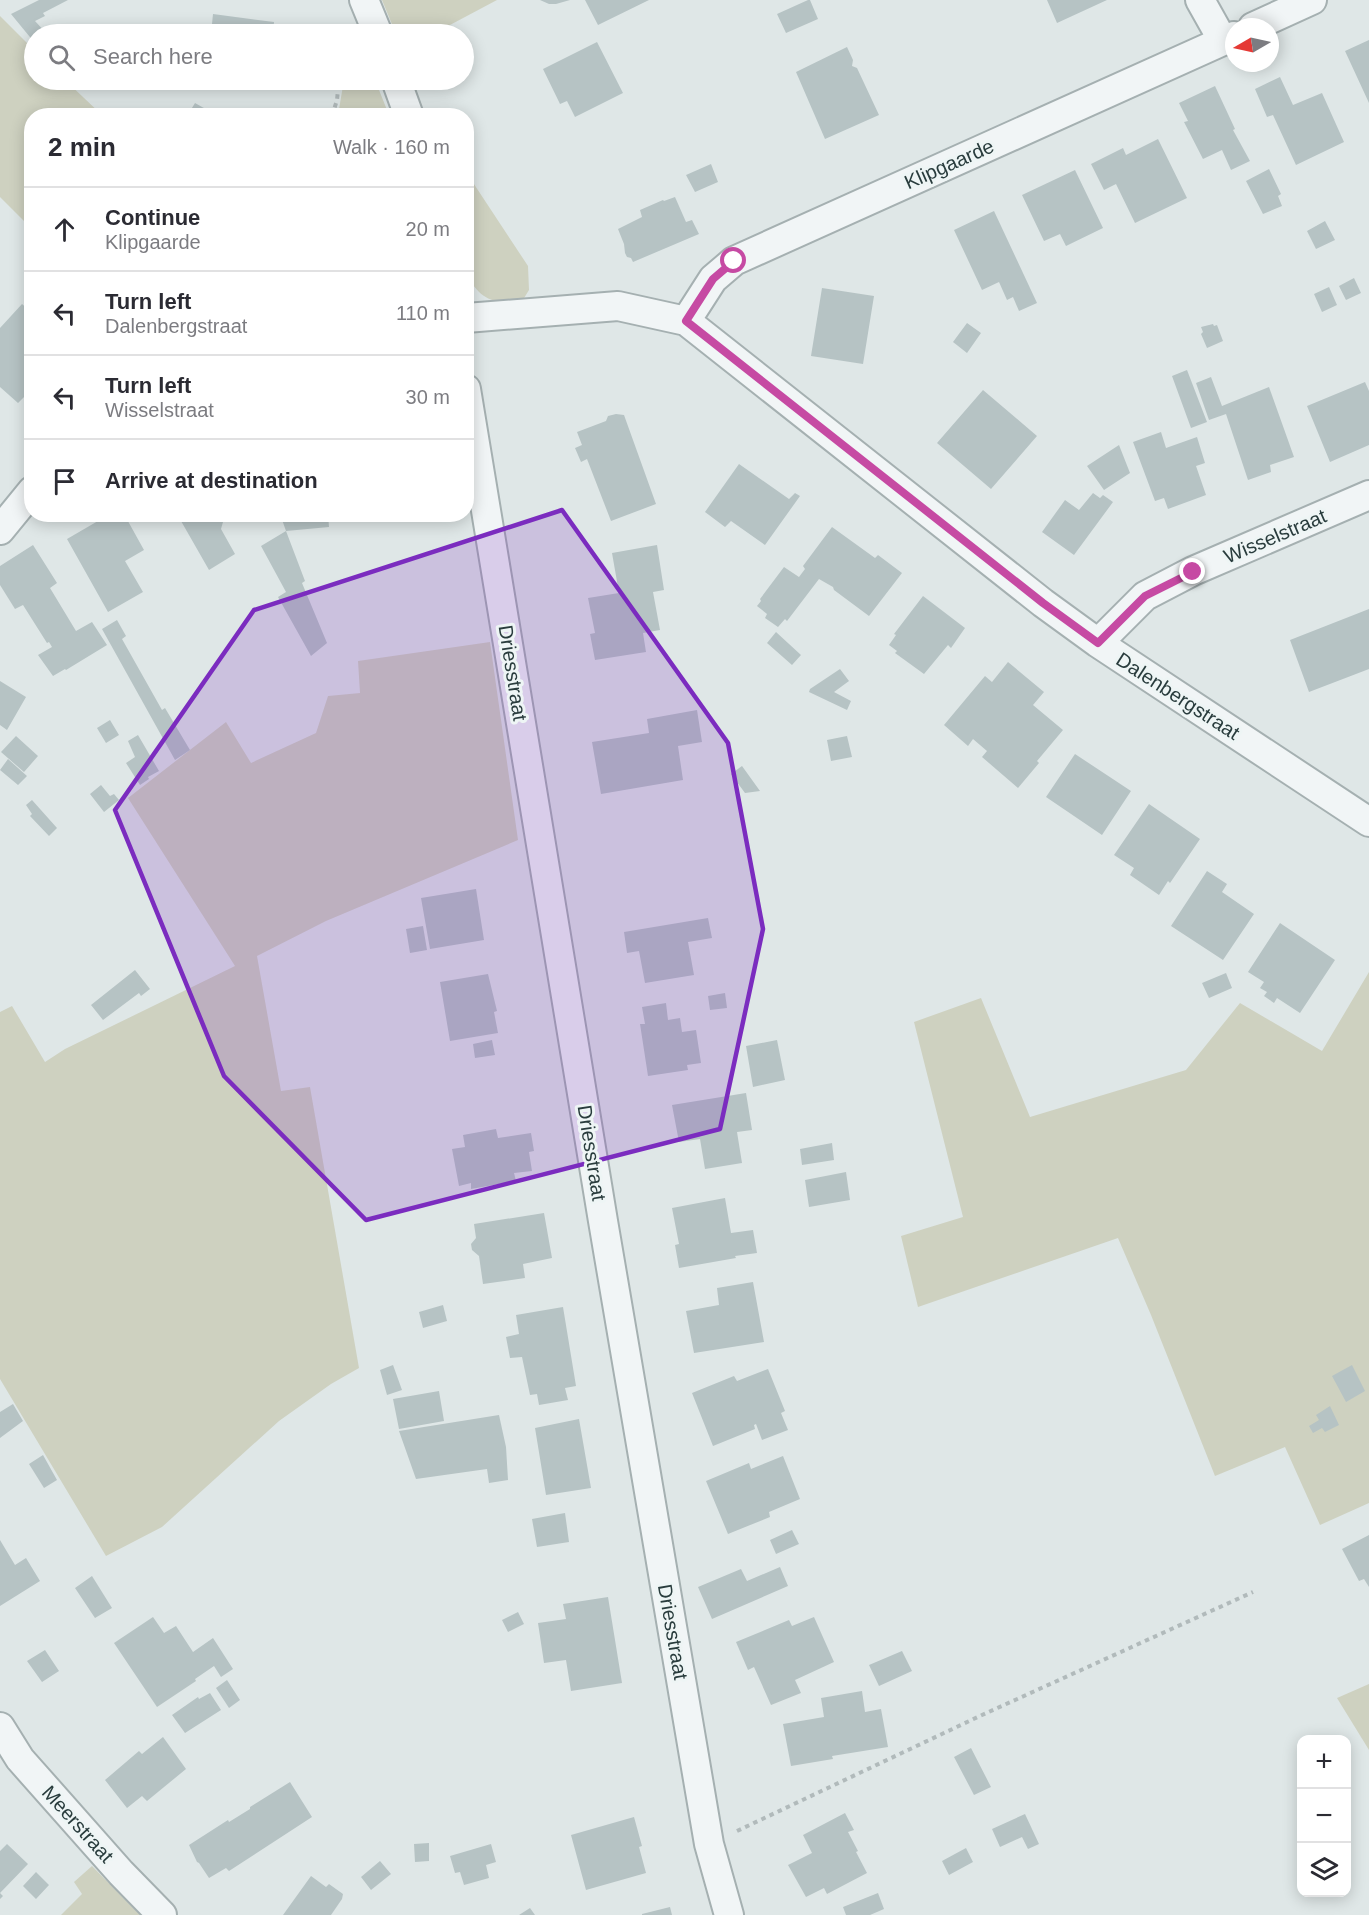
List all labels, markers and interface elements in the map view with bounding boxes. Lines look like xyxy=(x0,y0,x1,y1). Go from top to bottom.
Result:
north arrow xyxy=(1225,18,1279,72)
search box xyxy=(24,24,474,90)
icon: search xyxy=(45,41,78,74)
text: Search here xyxy=(93,44,213,69)
text: 2 min xyxy=(48,132,116,162)
street label: Klipgaarde xyxy=(901,135,997,193)
text: Walk · 160 m xyxy=(333,136,450,158)
text: Continue xyxy=(105,205,200,230)
icon: ahead xyxy=(48,213,81,246)
text: 20 m xyxy=(406,218,450,240)
text: Klipgaarde xyxy=(105,231,201,253)
route start xyxy=(720,247,746,273)
text: Turn left xyxy=(105,289,191,314)
icon: left xyxy=(48,297,81,330)
text: 110 m xyxy=(396,302,450,324)
text: Dalenbergstraat xyxy=(105,315,247,337)
text: Turn left xyxy=(105,373,191,398)
icon: left xyxy=(48,381,81,414)
text: 30 m xyxy=(406,386,450,408)
text: Wisselstraat xyxy=(105,399,214,421)
icon: arrive xyxy=(48,465,81,498)
text: Arrive at destination xyxy=(105,468,318,493)
street label: Wisselstraat xyxy=(1221,504,1330,567)
route end xyxy=(1179,558,1205,584)
street label: Driesstraat xyxy=(495,624,531,723)
street label: Dalenbergstraat xyxy=(1112,648,1244,744)
street label: Driesstraat xyxy=(574,1104,610,1203)
street label: Driesstraat xyxy=(654,1582,692,1682)
map controls xyxy=(1297,1735,1351,1897)
button: + xyxy=(1297,1735,1351,1789)
street label: Meerstraat xyxy=(38,1781,118,1867)
button: − xyxy=(1297,1789,1351,1843)
button: layers xyxy=(1297,1843,1351,1897)

